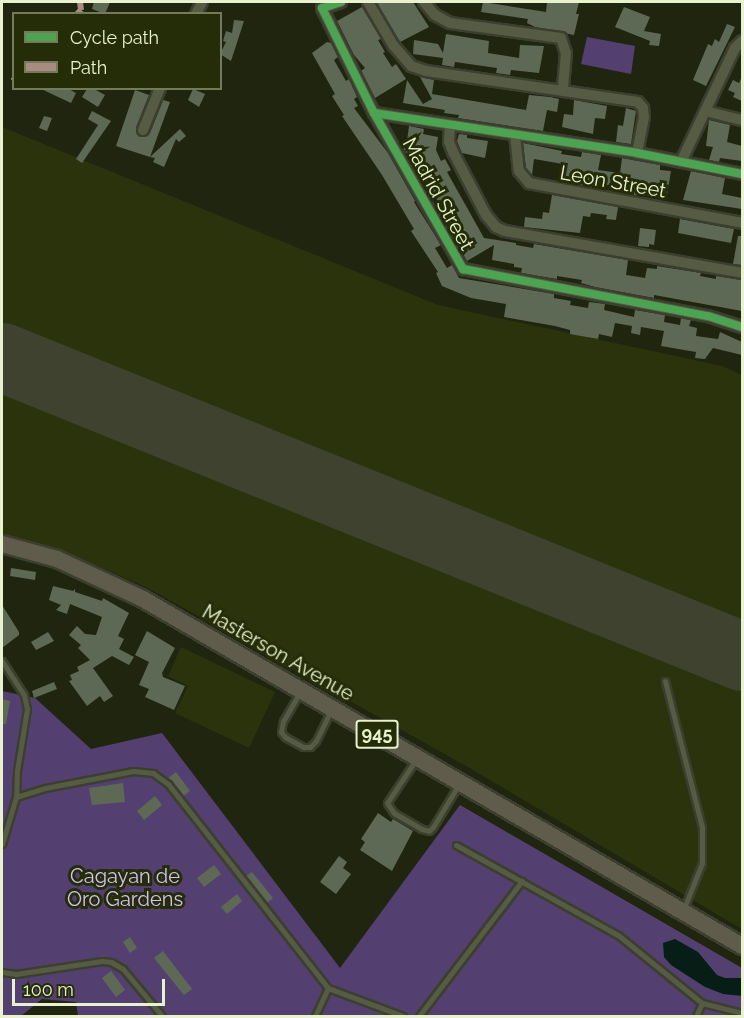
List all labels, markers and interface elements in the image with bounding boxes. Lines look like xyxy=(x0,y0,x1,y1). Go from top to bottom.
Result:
legend xyxy=(12,12,222,90)
text: Cycle path xyxy=(70,27,159,48)
text: Path xyxy=(70,57,107,78)
street label: Madrid Street xyxy=(397,133,479,255)
street label: Leon Street xyxy=(558,161,668,203)
street label: Masterson Avenue xyxy=(198,600,358,706)
road number: 945 xyxy=(354,719,400,749)
park label: Cagayan de Oro Gardens xyxy=(67,864,183,911)
scale bar xyxy=(15,967,168,1005)
text: 100 m xyxy=(23,979,74,1000)

